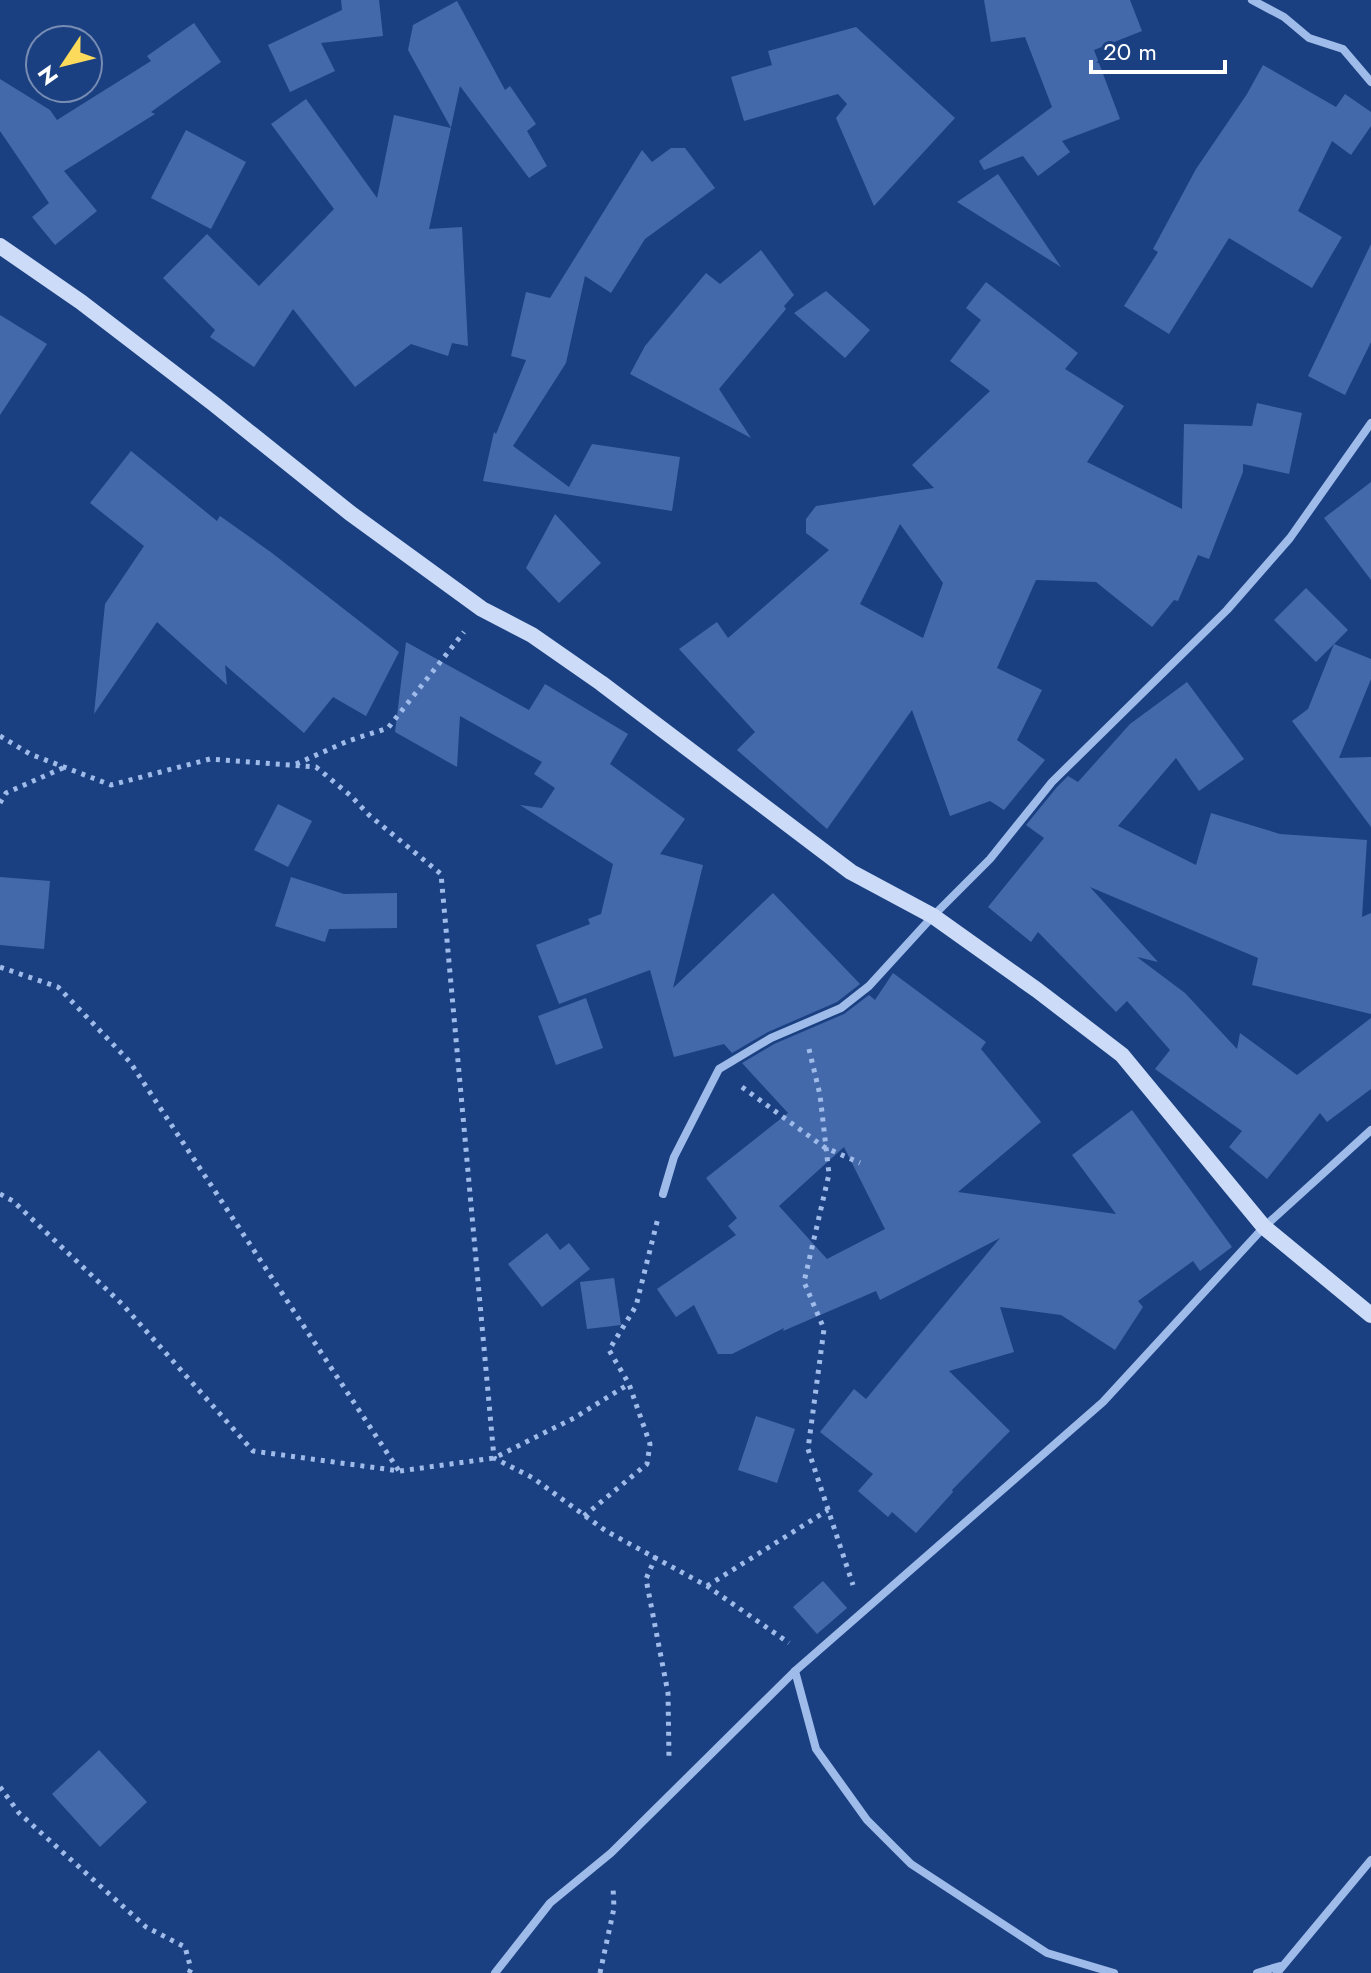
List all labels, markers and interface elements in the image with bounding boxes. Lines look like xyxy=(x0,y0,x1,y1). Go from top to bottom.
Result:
north arrow xyxy=(24,24,104,104)
scale bar xyxy=(1091,24,1225,74)
text: 20 m xyxy=(1103,34,1157,69)
text: N xyxy=(30,59,66,92)

